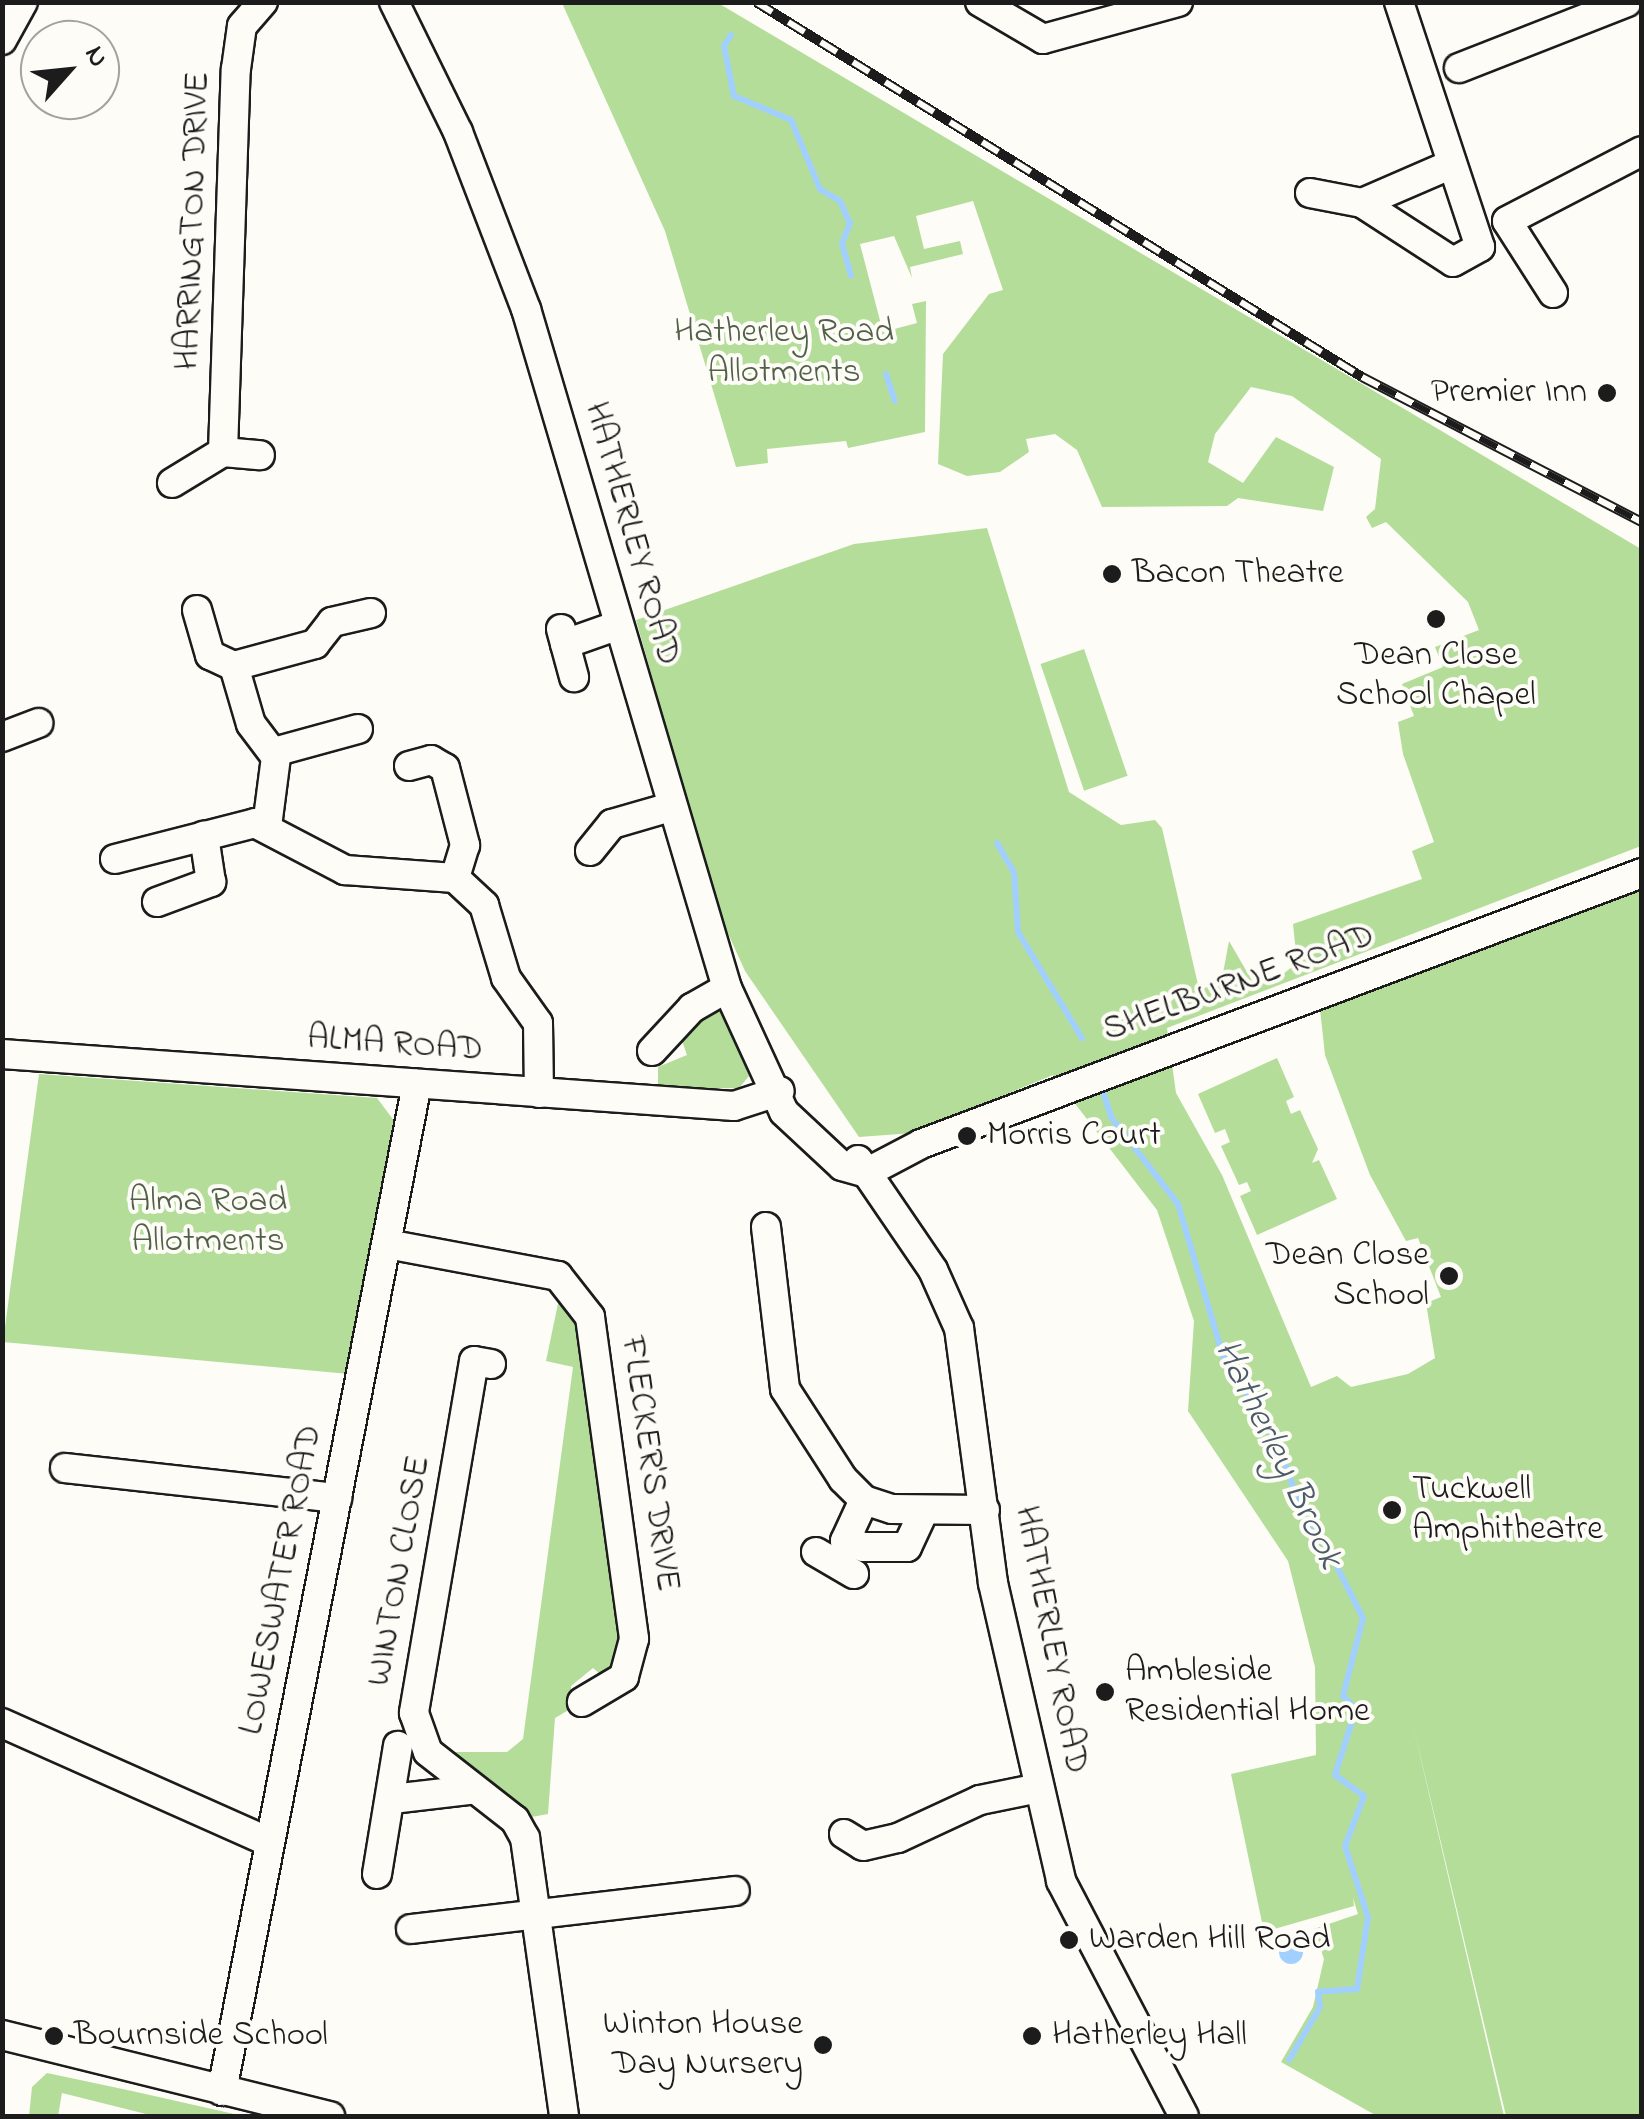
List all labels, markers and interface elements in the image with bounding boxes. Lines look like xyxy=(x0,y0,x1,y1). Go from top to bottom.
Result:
north arrow xyxy=(20,20,120,120)
text: N xyxy=(73,39,118,75)
street label: HARRINGTON DRIVE xyxy=(168,71,220,371)
park label: Hatherley Road Allotments xyxy=(674,312,894,394)
place label: Premier Inn xyxy=(1431,372,1587,414)
marker: Premier Inn xyxy=(1596,382,1618,404)
street label: HATHERLEY ROAD xyxy=(573,398,689,670)
place label: Bacon Theatre xyxy=(1132,553,1344,595)
marker: Bacon Theatre xyxy=(1101,563,1123,585)
marker: Dean Close School Chapel xyxy=(1425,608,1447,630)
place label: Dean Close School Chapel xyxy=(1336,635,1536,717)
street label: SHELBURNE ROAD xyxy=(1098,915,1380,1053)
street label: ALMA ROAD xyxy=(306,1018,484,1072)
place label: Morris Court xyxy=(987,1115,1161,1157)
marker: Morris Court xyxy=(956,1125,978,1147)
park label: Alma Road Allotments xyxy=(129,1181,287,1263)
place label: Dean Close School xyxy=(1266,1235,1429,1317)
marker: Dean Close School xyxy=(1438,1265,1460,1287)
water label: Hatherley Brook xyxy=(1202,1333,1352,1577)
street label: FLECKER'S DRIVE xyxy=(610,1334,688,1594)
street label: LOWESWATER ROAD xyxy=(231,1422,333,1738)
street label: WINTON CLOSE xyxy=(359,1453,441,1689)
place label: Tuckwell Amphitheatre xyxy=(1412,1469,1603,1551)
marker: Tuckwell Amphitheatre xyxy=(1381,1499,1403,1521)
street label: HATHERLEY ROAD xyxy=(1003,1503,1097,1777)
place label: Ambleside Residential Home xyxy=(1125,1651,1370,1733)
marker: Ambleside Residential Home xyxy=(1094,1681,1116,1703)
place label: Warden Hill Road xyxy=(1089,1919,1330,1961)
marker: Warden Hill Road xyxy=(1058,1929,1080,1951)
place label: Winton House Day Nursery xyxy=(603,2004,803,2086)
place label: Bournside School xyxy=(74,2015,328,2057)
place label: Hatherley Hall xyxy=(1052,2015,1247,2057)
marker: Bournside School xyxy=(43,2025,65,2047)
marker: Hatherley Hall xyxy=(1021,2025,1043,2047)
marker: Winton House Day Nursery xyxy=(812,2034,834,2056)

